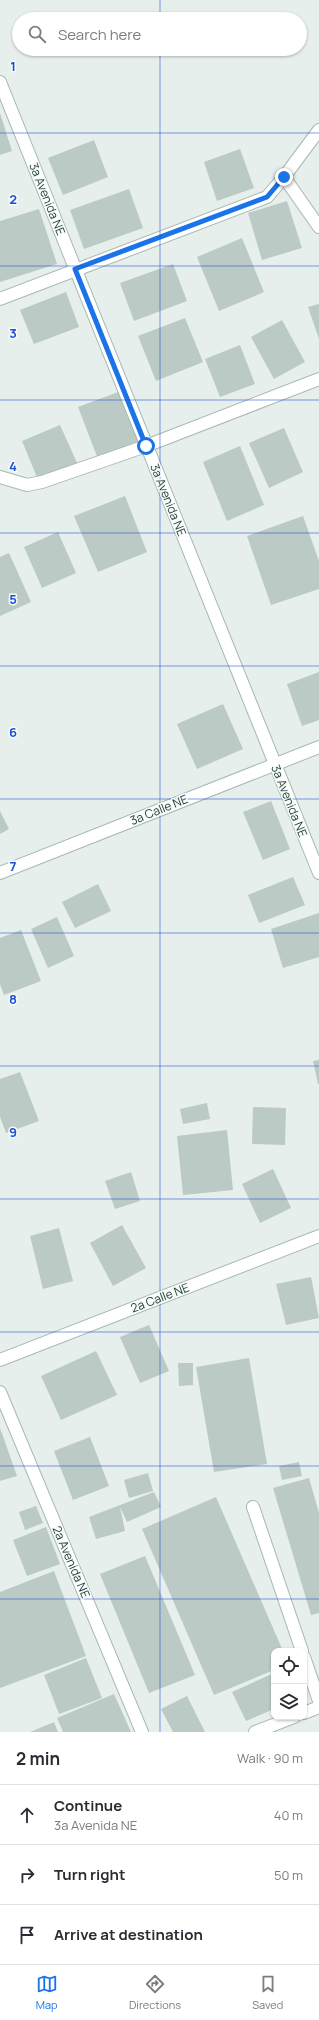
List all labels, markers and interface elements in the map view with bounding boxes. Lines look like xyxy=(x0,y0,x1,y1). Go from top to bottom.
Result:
search box xyxy=(12,12,307,56)
icon: search xyxy=(26,23,48,45)
text: Search here xyxy=(58,24,141,45)
text: 1 xyxy=(10,57,16,75)
street label: 3a Avenida NE xyxy=(25,160,70,238)
route end xyxy=(275,168,293,186)
text: 2 xyxy=(9,190,17,208)
text: 3 xyxy=(9,324,17,342)
route start xyxy=(137,437,155,455)
text: 4 xyxy=(9,457,17,475)
street label: 3a Avenida NE xyxy=(146,461,191,539)
text: 5 xyxy=(9,590,17,608)
text: 6 xyxy=(9,723,17,741)
street label: 3a Avenida NE xyxy=(267,762,312,840)
street label: 3a Calle NE xyxy=(127,790,190,829)
text: 7 xyxy=(10,857,17,875)
text: 8 xyxy=(9,990,17,1008)
text: 9 xyxy=(9,1123,17,1141)
street label: 2a Calle NE xyxy=(128,1279,192,1316)
street label: 2a Avenida NE xyxy=(49,1523,94,1601)
map controls xyxy=(271,1648,307,1720)
button: locate xyxy=(271,1648,307,1684)
button: layers xyxy=(271,1684,307,1720)
text: 2 min xyxy=(16,1747,60,1770)
text: Walk · 90 m xyxy=(237,1749,303,1767)
text: Continue xyxy=(54,1795,122,1816)
icon: ahead xyxy=(16,1804,38,1826)
text: 40 m xyxy=(274,1806,303,1824)
text: 3a Avenida NE xyxy=(54,1816,137,1834)
icon: right xyxy=(16,1864,38,1886)
text: Turn right xyxy=(54,1864,125,1885)
text: 50 m xyxy=(274,1866,303,1884)
icon: arrive xyxy=(16,1924,38,1946)
text: Arrive at destination xyxy=(54,1924,203,1945)
tab: Map xyxy=(36,1973,58,2012)
tab: Directions xyxy=(129,1973,181,2012)
tab: Saved xyxy=(252,1973,283,2012)

